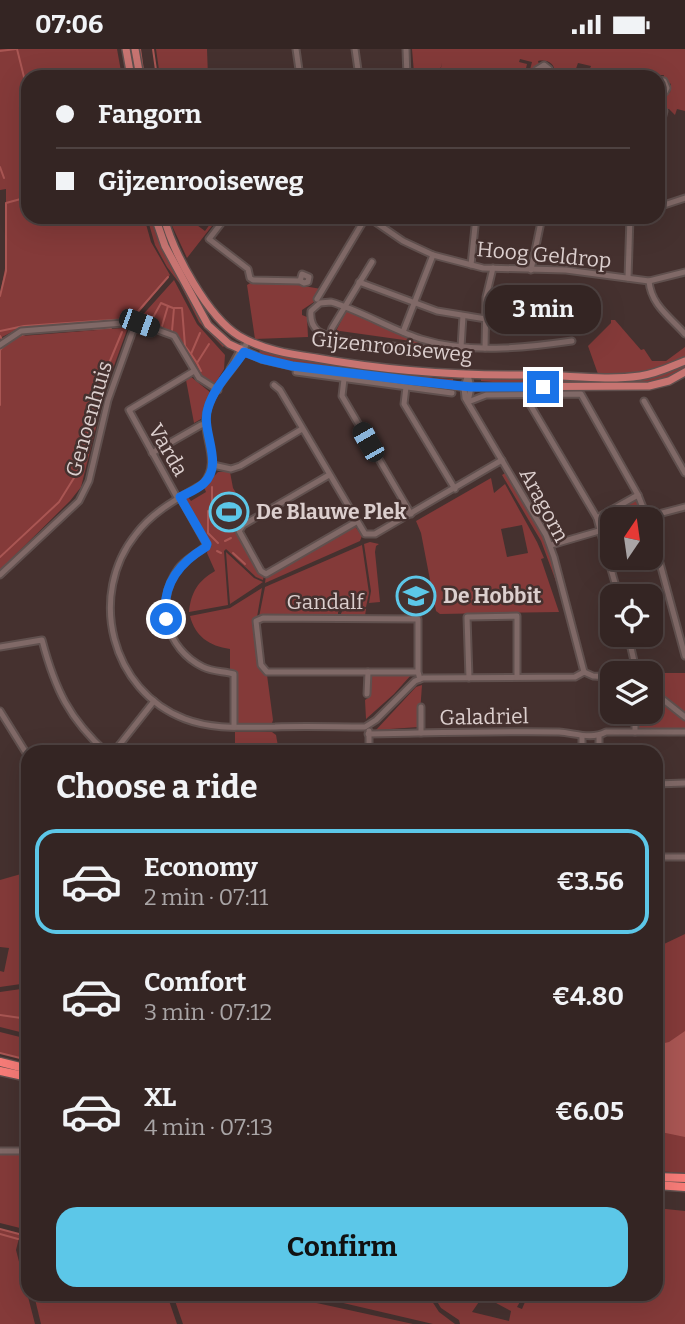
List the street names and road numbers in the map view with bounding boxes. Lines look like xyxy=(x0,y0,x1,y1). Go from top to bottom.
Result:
street label: Hoog Geldrop xyxy=(475,236,613,274)
street label: Gijzenrooiseweg xyxy=(310,326,474,368)
street label: Genoenhuis xyxy=(60,358,118,480)
street label: Varda xyxy=(143,419,194,481)
street label: Aragorn xyxy=(514,463,574,547)
street label: Gandalf xyxy=(286,589,365,615)
street label: Galadriel xyxy=(439,703,529,731)

